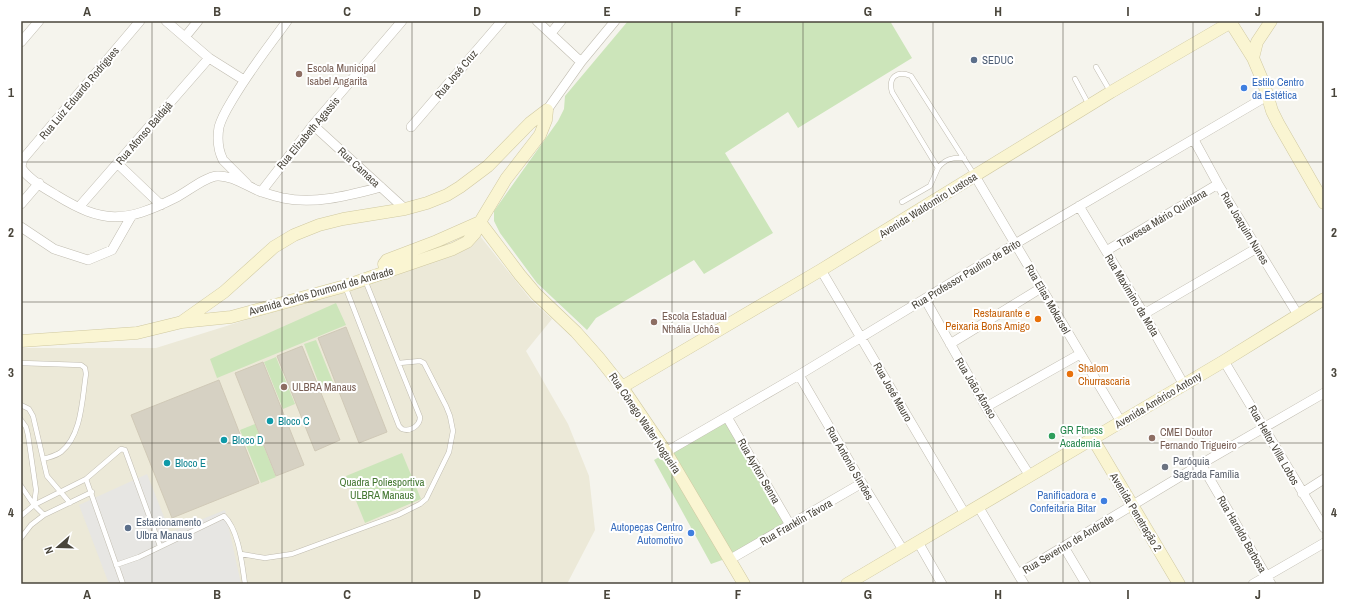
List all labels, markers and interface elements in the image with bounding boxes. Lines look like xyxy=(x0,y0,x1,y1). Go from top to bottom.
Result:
text: A xyxy=(83,3,91,20)
text: B xyxy=(213,3,221,20)
text: C xyxy=(343,3,351,20)
text: D xyxy=(473,3,481,20)
text: E xyxy=(603,3,611,20)
text: F xyxy=(735,3,742,20)
text: G xyxy=(864,3,872,20)
text: H xyxy=(994,3,1002,20)
text: I xyxy=(1127,3,1130,20)
text: J xyxy=(1255,3,1261,20)
street label: Rua Luiz Eduardo Rodrigues xyxy=(36,43,122,142)
street label: Rua José Cruz xyxy=(431,46,481,101)
place label: SEDUC xyxy=(982,53,1014,67)
marker: SEDUC xyxy=(969,55,979,65)
place label: Escola Municipal Isabel Angarita xyxy=(307,61,376,88)
marker: Escola Municipal Isabel Angarita xyxy=(294,69,304,79)
place label: Estilo Centro da Estética xyxy=(1252,75,1304,102)
marker: Estilo Centro da Estética xyxy=(1239,83,1249,93)
text: 1 xyxy=(8,84,14,101)
text: 1 xyxy=(1331,84,1337,101)
street label: Rua Elizabeth Agassis xyxy=(273,93,343,172)
street label: Rua Afonso Baldajá xyxy=(113,99,175,167)
street label: Rua Camaca xyxy=(335,144,383,190)
street label: Avenida Waldomiro Lustosa xyxy=(876,169,980,241)
street label: Travessa Mário Quintana xyxy=(1115,186,1209,250)
street label: Rua Joaquim Nunes xyxy=(1218,189,1272,267)
text: 2 xyxy=(8,224,14,241)
text: 2 xyxy=(1331,224,1337,241)
street label: Rua Professor Paulino de Brito xyxy=(909,236,1023,312)
street label: Rua Maximino da Mota xyxy=(1102,251,1162,339)
street label: Rua Elias Mokarsel xyxy=(1022,262,1074,336)
street label: Avenida Carlos Drumond de Andrade xyxy=(246,264,395,319)
place label: Restaurante e Peixaria Bons Amigo xyxy=(945,306,1030,333)
place label: Escola Estadual Nthália Uchôa xyxy=(662,309,727,336)
marker: Restaurante e Peixaria Bons Amigo xyxy=(1033,314,1043,324)
marker: Escola Estadual Nthália Uchôa xyxy=(649,317,659,327)
street label: Rua João Afonso xyxy=(952,355,1000,421)
street label: Rua José Mauro xyxy=(870,360,916,424)
place label: Shalom Churrascaria xyxy=(1078,361,1130,388)
text: 3 xyxy=(8,364,14,381)
text: 3 xyxy=(1331,364,1337,381)
street label: Avenida Américo Antony xyxy=(1111,368,1204,432)
marker: Shalom Churrascaria xyxy=(1065,369,1075,379)
street label: Rua Cônego Walter Nogueira xyxy=(606,370,684,476)
place label: ULBRA Manaus xyxy=(292,380,357,394)
marker: ULBRA Manaus xyxy=(279,382,289,392)
street label: Rua Heltor Villa Lobos xyxy=(1245,402,1303,488)
place label: Bloco C xyxy=(278,414,310,428)
marker: Bloco C xyxy=(265,416,275,426)
place label: GR Ftness Academia xyxy=(1059,423,1104,450)
street label: Rua Antonio Simões xyxy=(823,424,877,503)
place label: CMEI Doutor Fernando Trigueiro xyxy=(1160,425,1237,452)
marker: GR Ftness Academia xyxy=(1047,431,1057,441)
place label: Bloco D xyxy=(232,433,264,447)
marker: CMEI Doutor Fernando Trigueiro xyxy=(1147,433,1157,443)
marker: Bloco D xyxy=(219,435,229,445)
street label: Rua Ayrton Senna xyxy=(735,436,783,506)
place label: Paróquia Sagrada Família xyxy=(1173,454,1239,481)
place label: Bloco E xyxy=(175,456,206,470)
marker: Bloco E xyxy=(162,458,172,468)
marker: Paróquia Sagrada Família xyxy=(1160,462,1170,472)
street label: Avenida Penetração 2 xyxy=(1107,469,1165,554)
park label: Quadra Poliesportiva ULBRA Manaus xyxy=(339,475,425,502)
place label: Panificadora e Confeitaria Bitar xyxy=(1030,488,1096,515)
street label: Rua Haroldo Barbosa xyxy=(1214,493,1270,575)
street label: Rua Franklin Távora xyxy=(757,496,835,548)
marker: Panificadora e Confeitaria Bitar xyxy=(1099,496,1109,506)
text: 4 xyxy=(8,504,14,521)
text: 4 xyxy=(1331,504,1337,521)
street label: Rua Severino de Andrade xyxy=(1020,511,1116,577)
place label: Estacionamento Ulbra Manaus xyxy=(136,515,201,542)
place label: Autopeças Centro Automotivo xyxy=(610,520,683,547)
marker: Estacionamento Ulbra Manaus xyxy=(123,523,133,533)
north arrow xyxy=(38,527,78,567)
marker: Autopeças Centro Automotivo xyxy=(686,528,696,538)
text: N xyxy=(41,545,56,556)
text: A xyxy=(83,586,91,603)
text: B xyxy=(213,586,221,603)
text: C xyxy=(343,586,351,603)
text: D xyxy=(473,586,481,603)
text: E xyxy=(603,586,611,603)
text: F xyxy=(735,586,742,603)
text: G xyxy=(864,586,872,603)
text: H xyxy=(994,586,1002,603)
text: I xyxy=(1127,586,1130,603)
text: J xyxy=(1255,586,1261,603)

